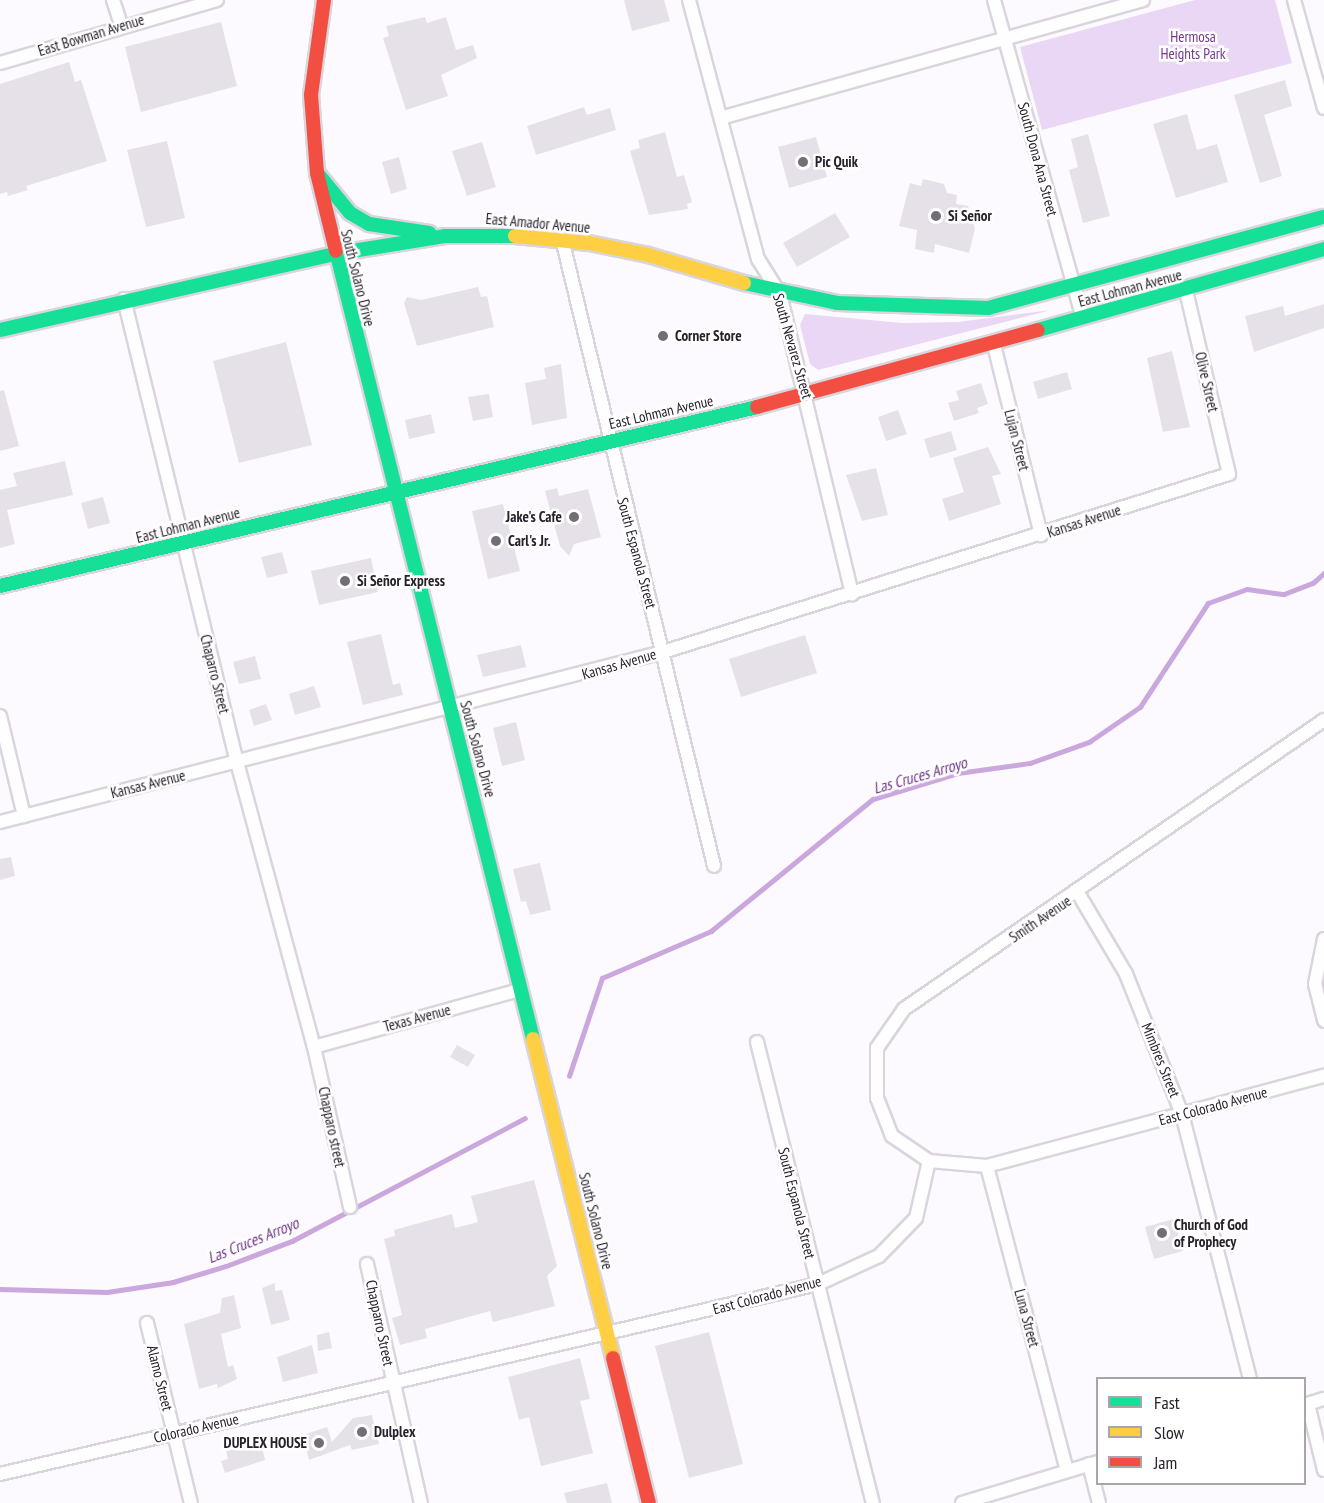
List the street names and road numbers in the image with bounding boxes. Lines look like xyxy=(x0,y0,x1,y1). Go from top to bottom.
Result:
street label: East Bowman Avenue xyxy=(36,10,146,60)
street label: South Dona Ana Street xyxy=(1014,100,1062,218)
street label: East Amador Avenue xyxy=(484,209,592,237)
street label: South Solano Drive xyxy=(337,228,379,328)
street label: East Lohman Avenue xyxy=(1076,265,1184,311)
street label: South Nevarez Street xyxy=(769,291,817,401)
street label: Olive Street xyxy=(1191,350,1223,414)
street label: East Lohman Avenue xyxy=(607,391,715,433)
street label: Lujan Street xyxy=(1001,407,1033,473)
street label: South Espanola Street xyxy=(614,496,660,610)
street label: Kansas Avenue xyxy=(1045,501,1123,541)
street label: East Lohman Avenue xyxy=(134,503,242,547)
street label: Chaparro Street xyxy=(196,633,234,715)
street label: Kansas Avenue xyxy=(580,645,658,683)
street label: South Solano Drive xyxy=(456,699,500,799)
street label: Kansas Avenue xyxy=(109,766,187,802)
street label: Smith Avenue xyxy=(1005,892,1075,946)
street label: Texas Avenue xyxy=(381,1000,453,1036)
street label: Mimbres Street xyxy=(1138,1020,1184,1100)
street label: East Colorado Avenue xyxy=(1157,1083,1269,1129)
street label: Chapparo street xyxy=(315,1085,349,1169)
street label: South Espanola Street xyxy=(774,1145,820,1261)
street label: South Solano Drive xyxy=(575,1171,617,1271)
street label: East Colorado Avenue xyxy=(711,1272,823,1318)
street label: Chapparro Street xyxy=(362,1278,398,1368)
street label: Luna Street xyxy=(1011,1287,1043,1349)
street label: Alamo Street xyxy=(143,1343,177,1413)
street label: Colorado Avenue xyxy=(152,1409,240,1447)

